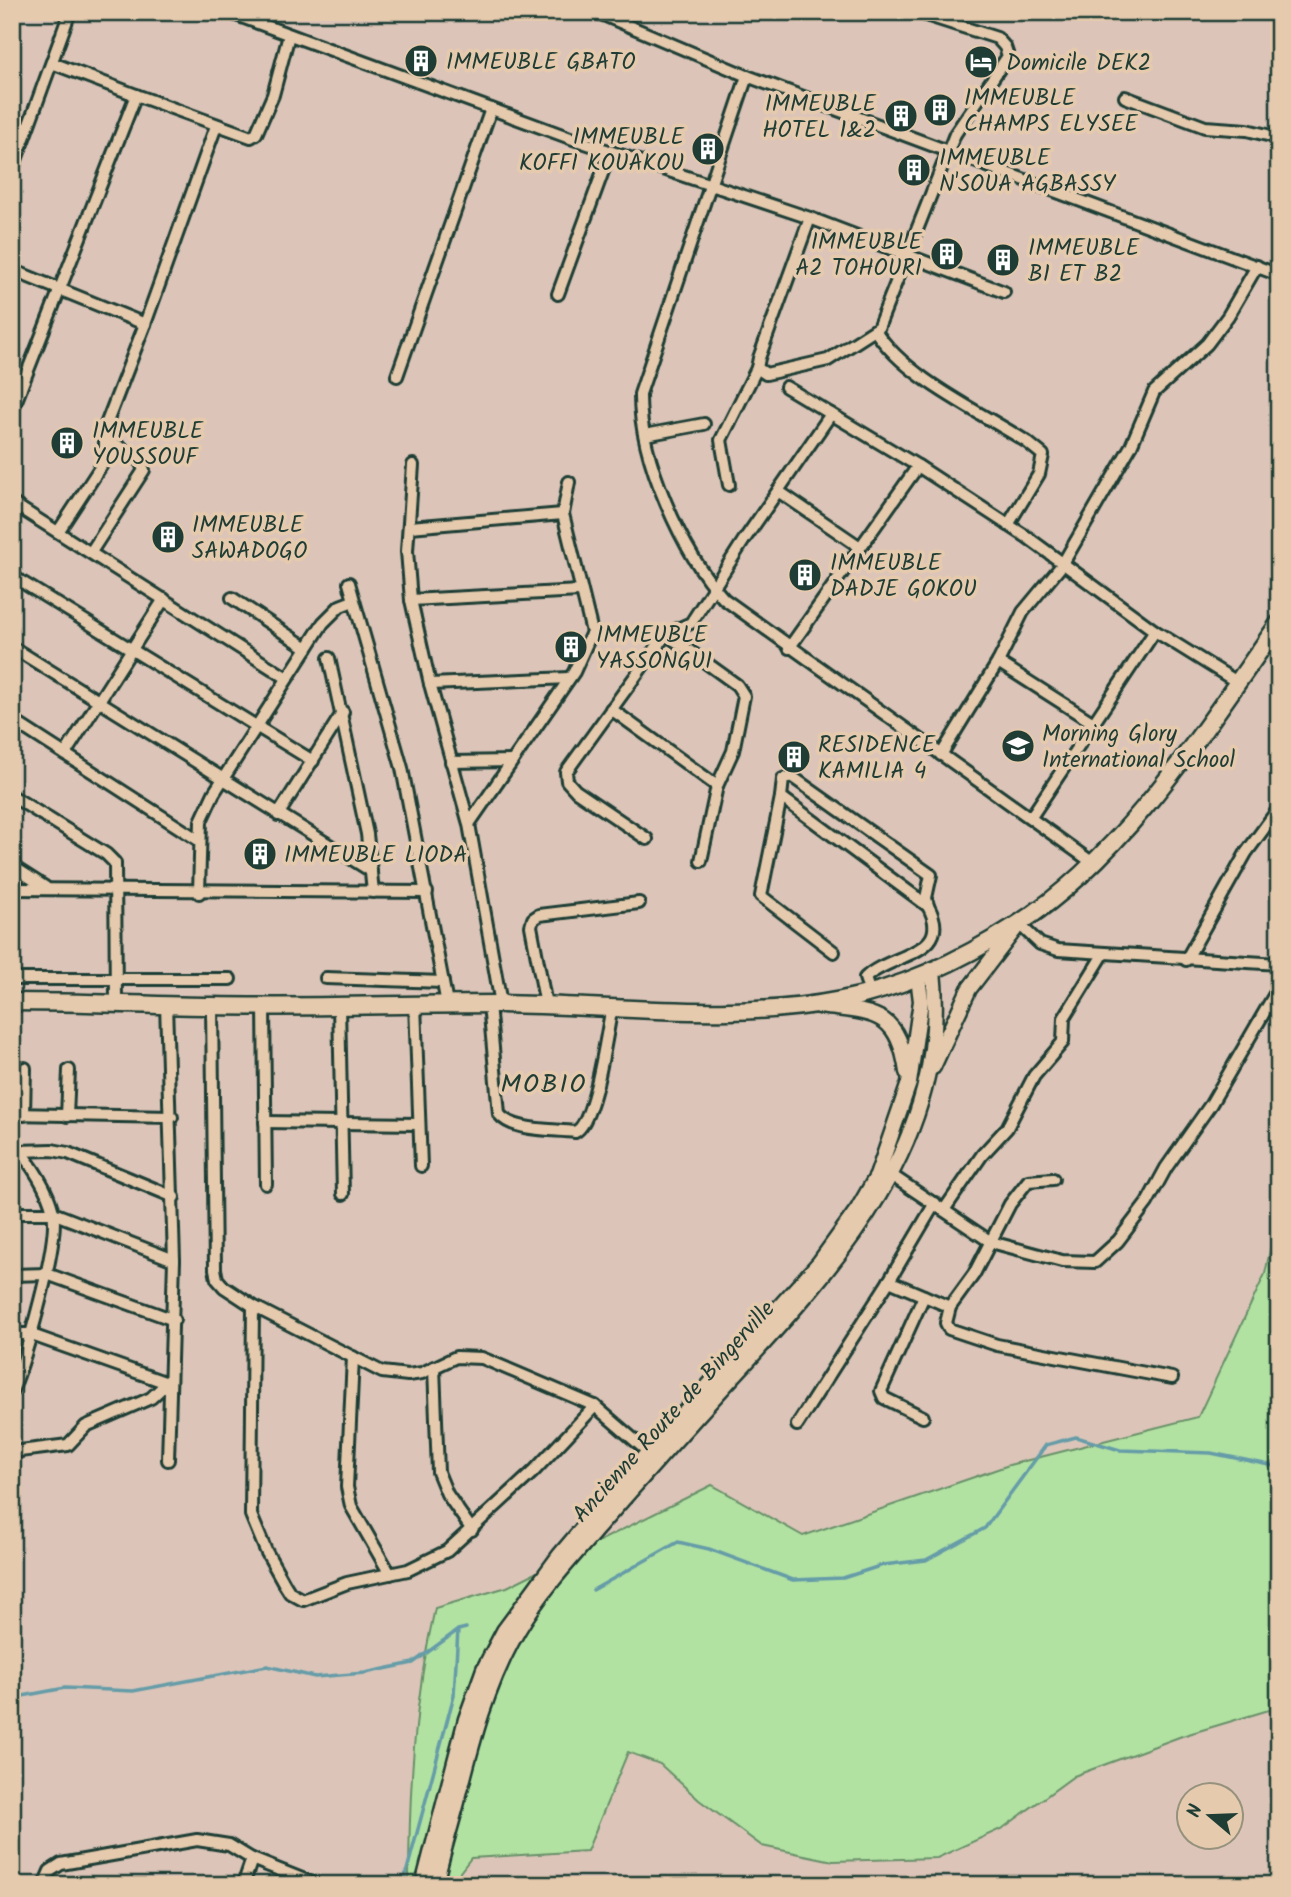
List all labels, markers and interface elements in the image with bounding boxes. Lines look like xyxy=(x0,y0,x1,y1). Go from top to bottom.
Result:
building icon: IMMEUBLE GBATO xyxy=(402,42,440,80)
hotel icon: Domicile DEK2 xyxy=(962,43,1000,81)
place label: IMMEUBLE GBATO xyxy=(446,45,636,81)
place label: Domicile DEK2 xyxy=(1006,46,1151,82)
place label: IMMEUBLE CHAMPS ELYSEE xyxy=(964,81,1138,143)
place label: IMMEUBLE HOTEL 1&2 xyxy=(762,87,877,149)
building icon: IMMEUBLE CHAMPS ELYSEE xyxy=(921,91,959,129)
building icon: IMMEUBLE HOTEL 1&2 xyxy=(882,97,920,135)
place label: IMMEUBLE KOFFI KOUAKOU xyxy=(519,120,685,182)
building icon: IMMEUBLE KOFFI KOUAKOU xyxy=(689,130,727,168)
place label: IMMEUBLE N'SOUA AGBASSY xyxy=(939,141,1116,203)
building icon: IMMEUBLE N'SOUA AGBASSY xyxy=(895,151,933,189)
place label: IMMEUBLE A2 TOHOURI xyxy=(795,225,923,287)
place label: IMMEUBLE B1 ET B2 xyxy=(1028,231,1140,293)
building icon: IMMEUBLE A2 TOHOURI xyxy=(928,235,966,273)
building icon: IMMEUBLE B1 ET B2 xyxy=(984,241,1022,279)
place label: IMMEUBLE YOUSSOUF xyxy=(92,414,204,476)
building icon: IMMEUBLE YOUSSOUF xyxy=(48,424,86,462)
place label: IMMEUBLE SAWADOGO xyxy=(192,508,307,570)
building icon: IMMEUBLE SAWADOGO xyxy=(149,518,187,556)
place label: IMMEUBLE DADJE GOKOU xyxy=(830,546,977,608)
building icon: IMMEUBLE DADJE GOKOU xyxy=(786,556,824,594)
place label: IMMEUBLE YASSONGUI xyxy=(596,618,712,680)
building icon: IMMEUBLE YASSONGUI xyxy=(552,628,590,666)
place label: Morning Glory International School xyxy=(1042,717,1236,779)
school or university icon: Morning Glory International School xyxy=(999,727,1037,765)
place label: RESIDENCE KAMILIA 4 xyxy=(818,728,936,790)
building icon: RESIDENCE KAMILIA 4 xyxy=(775,738,813,776)
building icon: IMMEUBLE LIODA xyxy=(241,835,279,873)
place label: IMMEUBLE LIODA xyxy=(284,838,467,874)
district label: MOBIO xyxy=(500,1064,588,1106)
street label: Ancienne Route de Bingerville xyxy=(564,1293,785,1532)
north arrow xyxy=(1176,1782,1246,1852)
text: N xyxy=(1180,1801,1212,1822)

